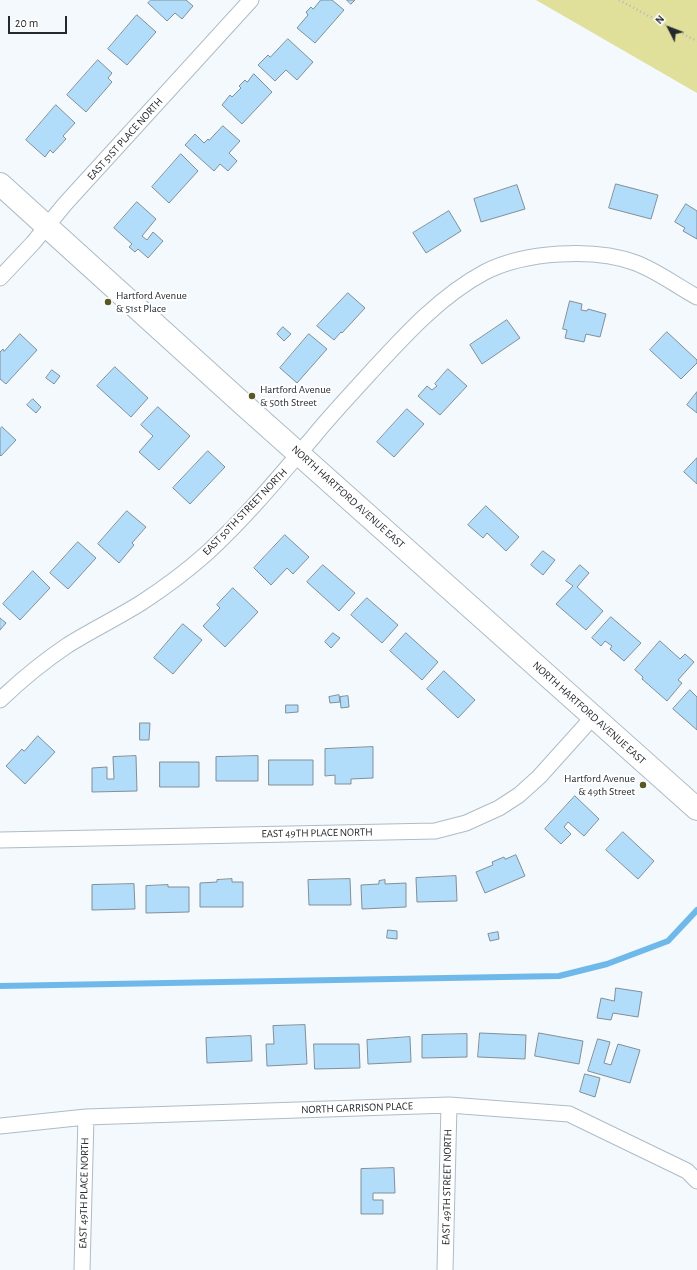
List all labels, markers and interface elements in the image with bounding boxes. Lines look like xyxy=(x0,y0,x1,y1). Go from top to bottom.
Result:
scale bar xyxy=(10,8,69,34)
north arrow xyxy=(649,8,689,48)
text: N xyxy=(653,13,666,26)
text: 20 m xyxy=(15,17,38,29)
street label: EAST 51ST PLACE NORTH xyxy=(84,95,166,183)
place label: Hartford Avenue & 51st Place xyxy=(116,289,187,315)
marker: Hartford Avenue & 51st Place xyxy=(103,297,113,307)
place label: Hartford Avenue & 50th Street xyxy=(260,383,331,409)
marker: Hartford Avenue & 50th Street xyxy=(247,391,257,401)
street label: NORTH HARTFORD AVENUE EAST xyxy=(289,443,407,551)
street label: EAST 50TH STREET NORTH xyxy=(200,466,290,558)
street label: NORTH HARTFORD AVENUE EAST xyxy=(530,659,648,767)
place label: Hartford Avenue & 49th Street xyxy=(564,772,635,798)
marker: Hartford Avenue & 49th Street xyxy=(638,780,648,790)
street label: EAST 49TH PLACE NORTH xyxy=(261,825,373,841)
street label: NORTH GARRISON PLACE xyxy=(301,1099,413,1117)
street label: EAST 49TH STREET NORTH xyxy=(439,1129,455,1245)
street label: EAST 49TH PLACE NORTH xyxy=(76,1137,92,1249)

